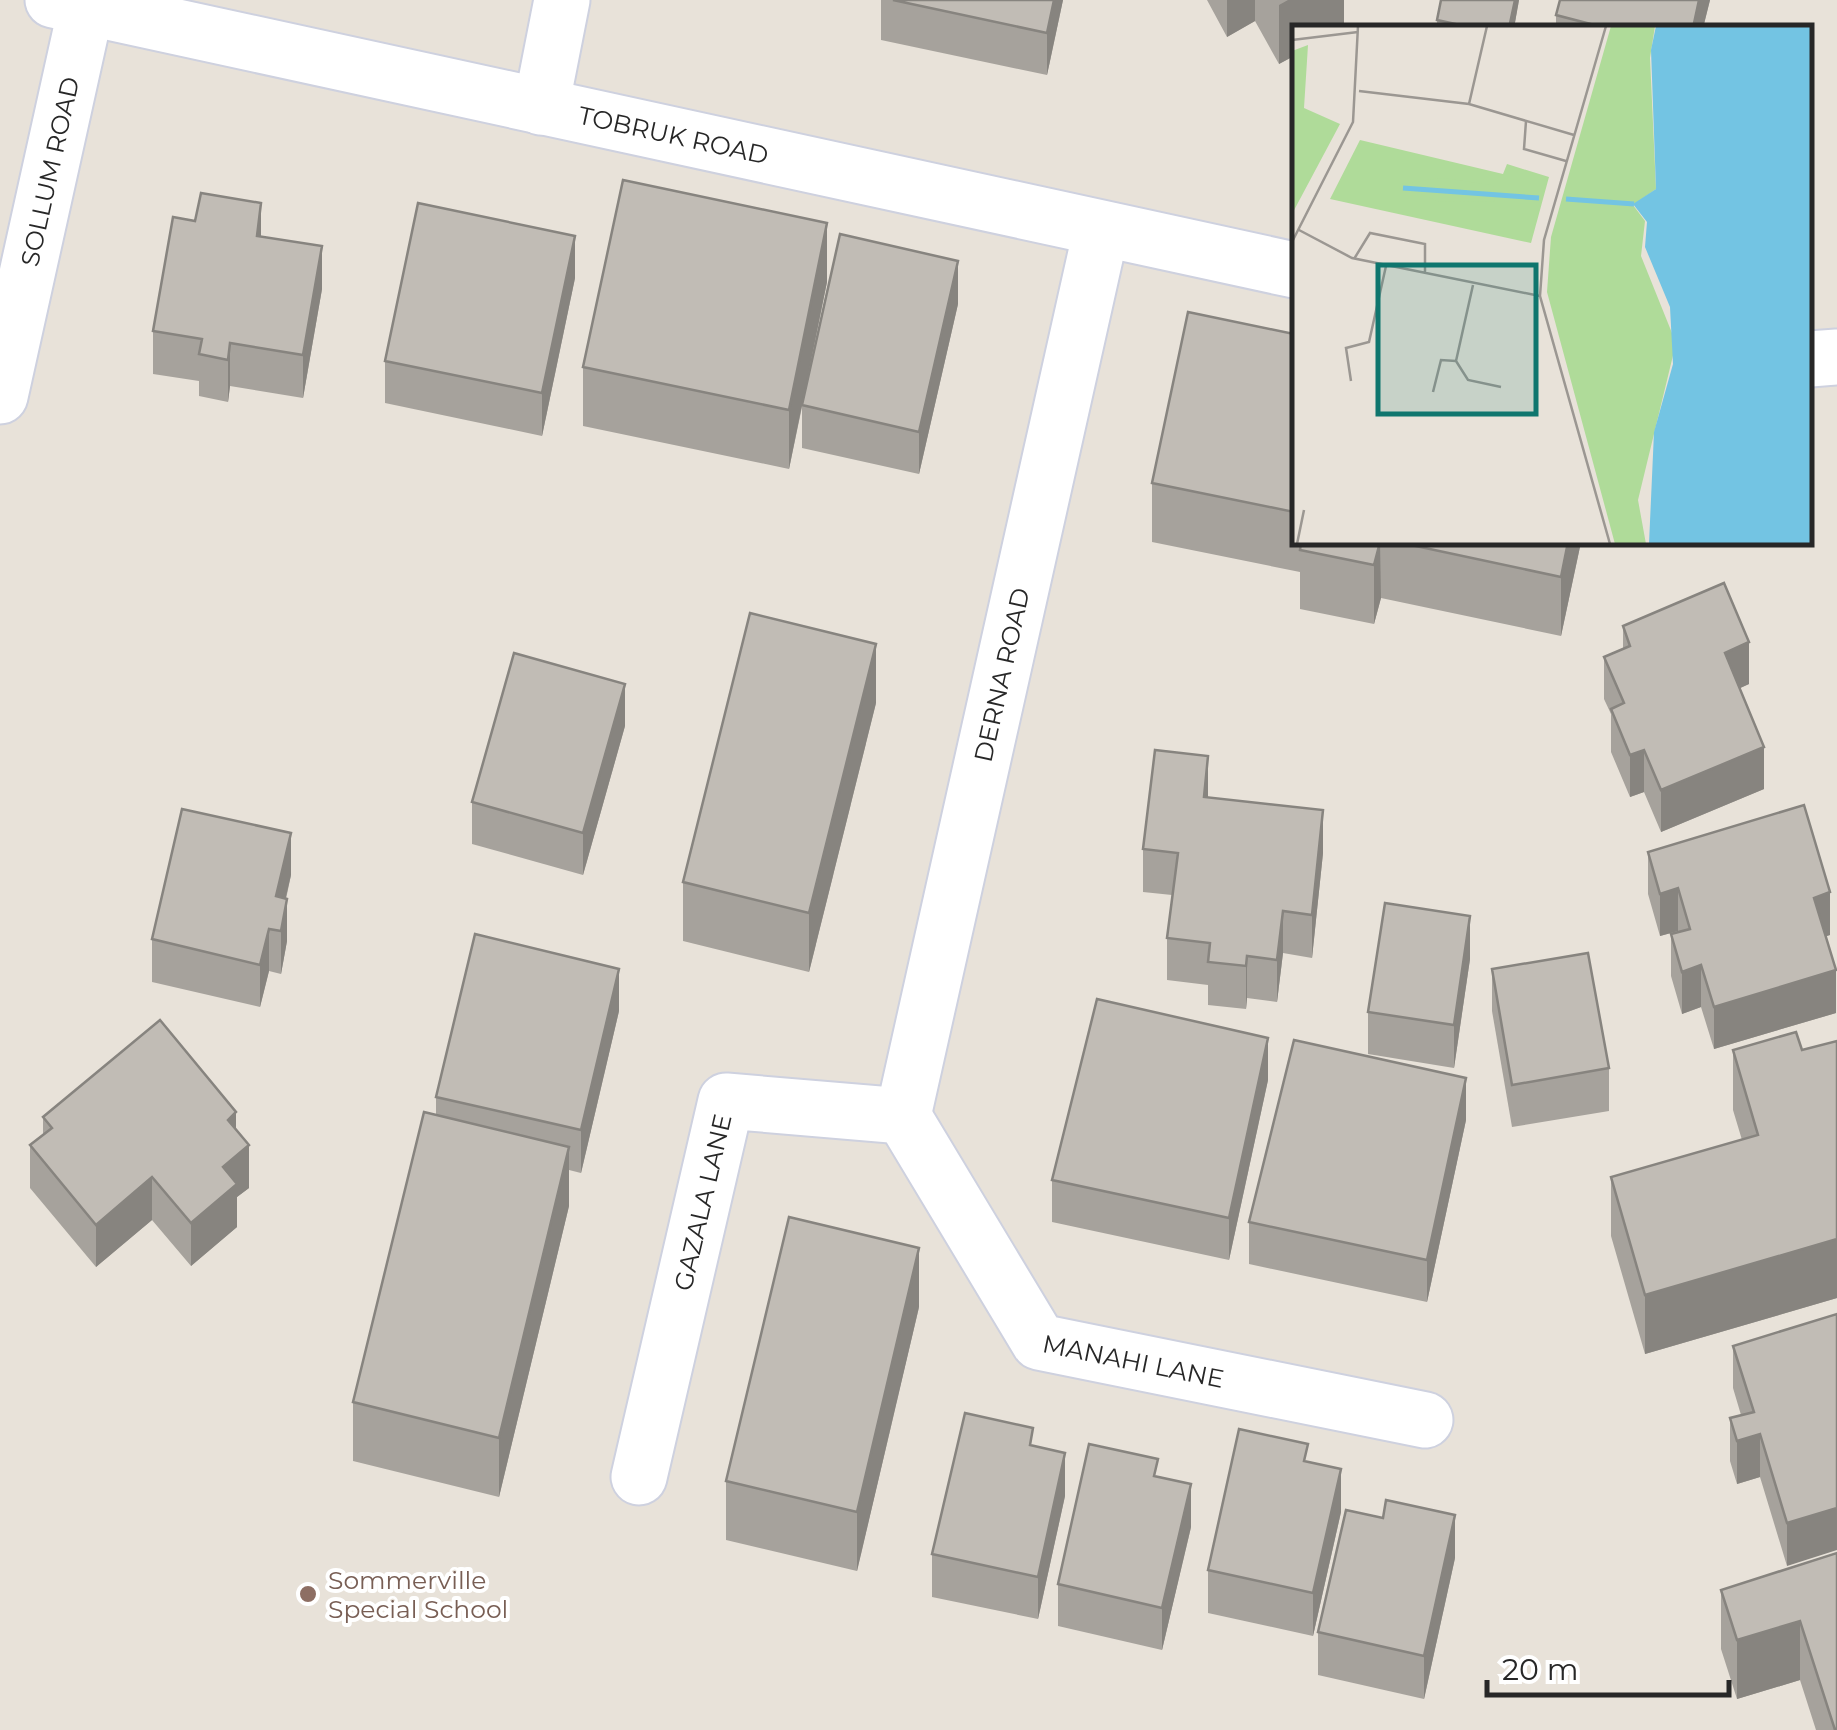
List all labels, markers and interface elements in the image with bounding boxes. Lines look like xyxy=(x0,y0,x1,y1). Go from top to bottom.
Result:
inset map xyxy=(1292,25,1812,545)
street label: SOLLUM ROAD xyxy=(14,74,85,269)
street label: TOBRUK ROAD xyxy=(576,100,771,170)
street label: DERNA ROAD xyxy=(968,585,1036,765)
street label: GAZALA LANE xyxy=(668,1111,738,1294)
street label: MANAHI LANE xyxy=(1040,1328,1227,1394)
place label: Sommerville Special School xyxy=(328,1565,508,1624)
marker: Sommerville Special School xyxy=(297,1583,319,1605)
scale bar xyxy=(1487,1635,1730,1697)
text: 20 m xyxy=(1502,1651,1579,1688)

